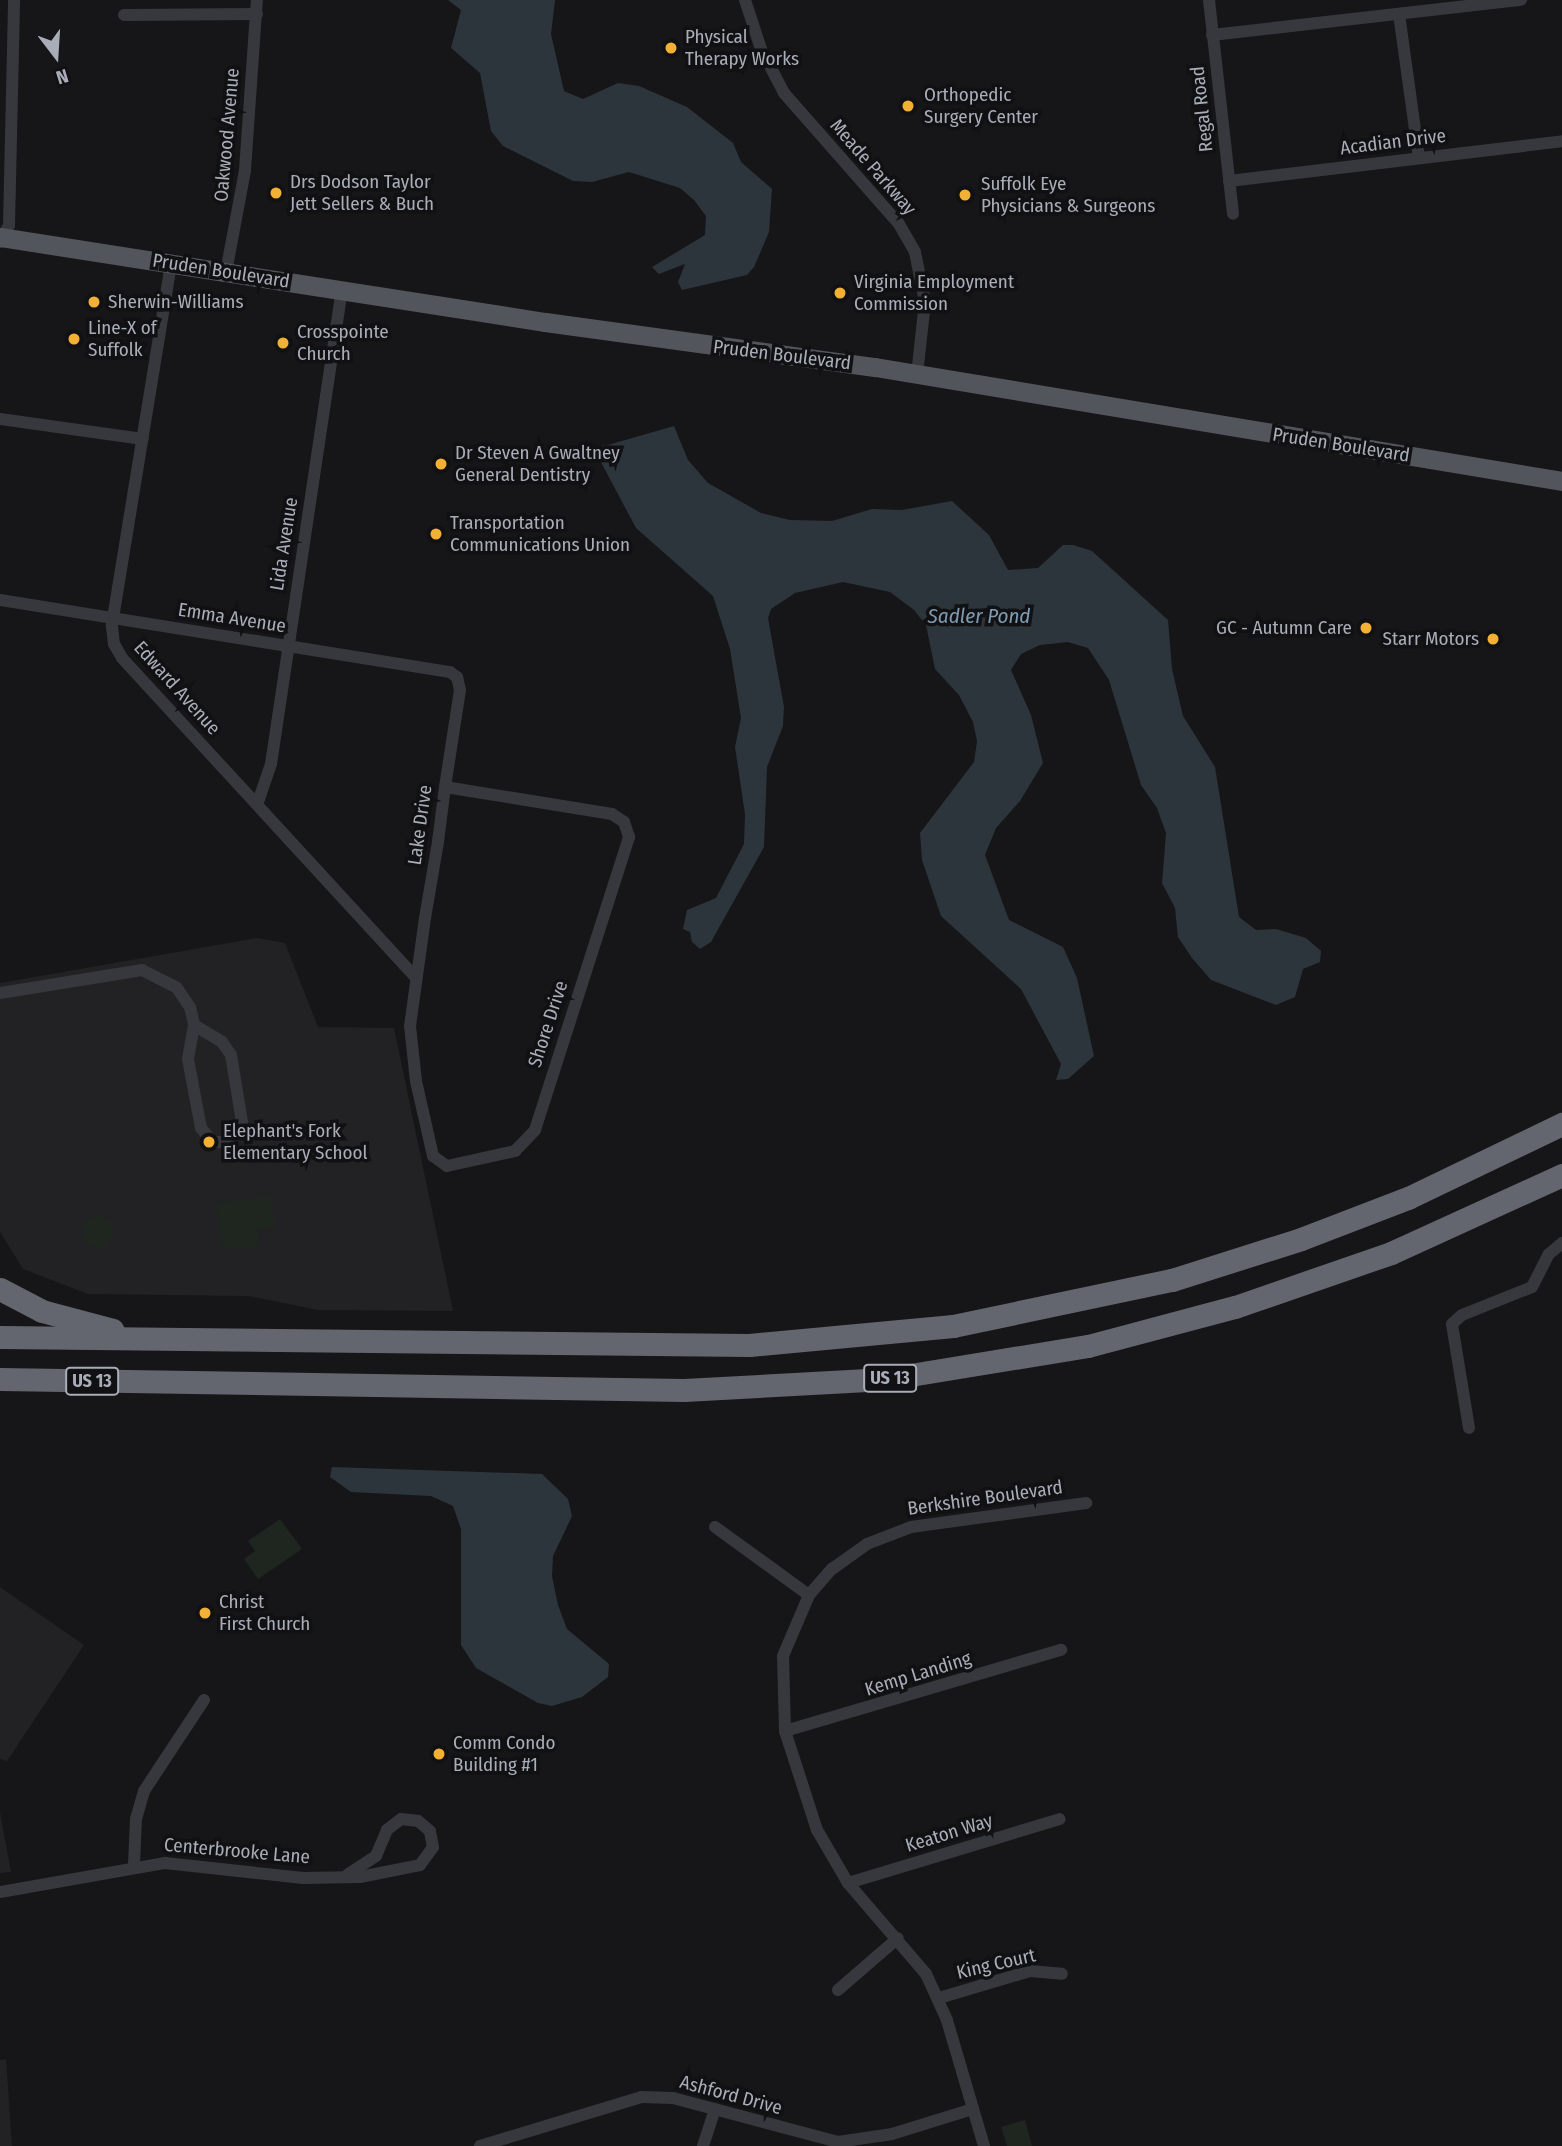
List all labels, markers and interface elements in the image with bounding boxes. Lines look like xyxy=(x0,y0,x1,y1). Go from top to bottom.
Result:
north arrow xyxy=(21,21,91,91)
place label: Physical Therapy Works xyxy=(685,26,799,70)
marker: Physical Therapy Works xyxy=(663,40,679,56)
text: N xyxy=(53,64,71,89)
street label: Regal Road xyxy=(1186,65,1218,153)
street label: Oakwood Avenue xyxy=(210,67,244,203)
place label: Orthopedic Surgery Center xyxy=(924,84,1038,128)
marker: Orthopedic Surgery Center xyxy=(898,96,918,116)
street label: Meade Parkway xyxy=(825,114,921,220)
street label: Acadian Drive xyxy=(1339,124,1447,160)
place label: Drs Dodson Taylor Jett Sellers & Buch xyxy=(290,171,434,215)
place label: Suffolk Eye Physicians & Surgeons xyxy=(981,173,1155,217)
marker: Drs Dodson Taylor Jett Sellers & Buch xyxy=(268,185,284,201)
marker: Suffolk Eye Physicians & Surgeons xyxy=(955,185,975,205)
street label: Pruden Boulevard xyxy=(151,249,291,293)
place label: Virginia Employment Commission xyxy=(854,271,1014,315)
marker: Virginia Employment Commission xyxy=(832,285,848,301)
place label: Sherwin-Williams xyxy=(108,291,244,313)
marker: Sherwin-Williams xyxy=(86,294,102,310)
place label: Line-X of Suffolk xyxy=(88,317,157,361)
place label: Crosspointe Church xyxy=(297,321,389,365)
marker: Line-X of Suffolk xyxy=(66,331,82,347)
marker: Crosspointe Church xyxy=(275,335,291,351)
street label: Pruden Boulevard xyxy=(712,335,852,375)
street label: Pruden Boulevard xyxy=(1271,423,1411,467)
place label: Dr Steven A Gwaltney General Dentistry xyxy=(455,442,620,486)
marker: Dr Steven A Gwaltney General Dentistry xyxy=(433,456,449,472)
street label: Lida Avenue xyxy=(265,496,303,592)
place label: Transportation Communications Union xyxy=(450,512,630,556)
marker: Transportation Communications Union xyxy=(428,526,444,542)
street label: Emma Avenue xyxy=(176,598,288,638)
water label: Sadler Pond xyxy=(927,603,1031,629)
place label: GC - Autumn Care xyxy=(1216,617,1352,639)
marker: GC - Autumn Care xyxy=(1358,620,1374,636)
place label: Starr Motors xyxy=(1383,628,1479,650)
marker: Starr Motors xyxy=(1485,631,1501,647)
street label: Edward Avenue xyxy=(129,637,225,739)
street label: Lake Drive xyxy=(403,784,437,866)
street label: Shore Drive xyxy=(523,978,573,1070)
place label: Elephant's Fork Elementary School xyxy=(223,1120,368,1164)
marker: Elephant's Fork Elementary School xyxy=(201,1134,217,1150)
road number: US 13 xyxy=(862,1364,918,1392)
road number: US 13 xyxy=(64,1366,120,1396)
street label: Berkshire Boulevard xyxy=(906,1476,1064,1520)
place label: Christ First Church xyxy=(219,1591,310,1635)
marker: Christ First Church xyxy=(197,1605,213,1621)
street label: Kemp Landing xyxy=(862,1647,974,1701)
place label: Comm Condo Building #1 xyxy=(453,1732,555,1776)
marker: Comm Condo Building #1 xyxy=(431,1746,447,1762)
street label: Keaton Way xyxy=(903,1809,995,1857)
street label: Centerbrooke Lane xyxy=(163,1833,311,1869)
street label: King Court xyxy=(954,1944,1038,1984)
street label: Ashford Drive xyxy=(677,2070,785,2120)

